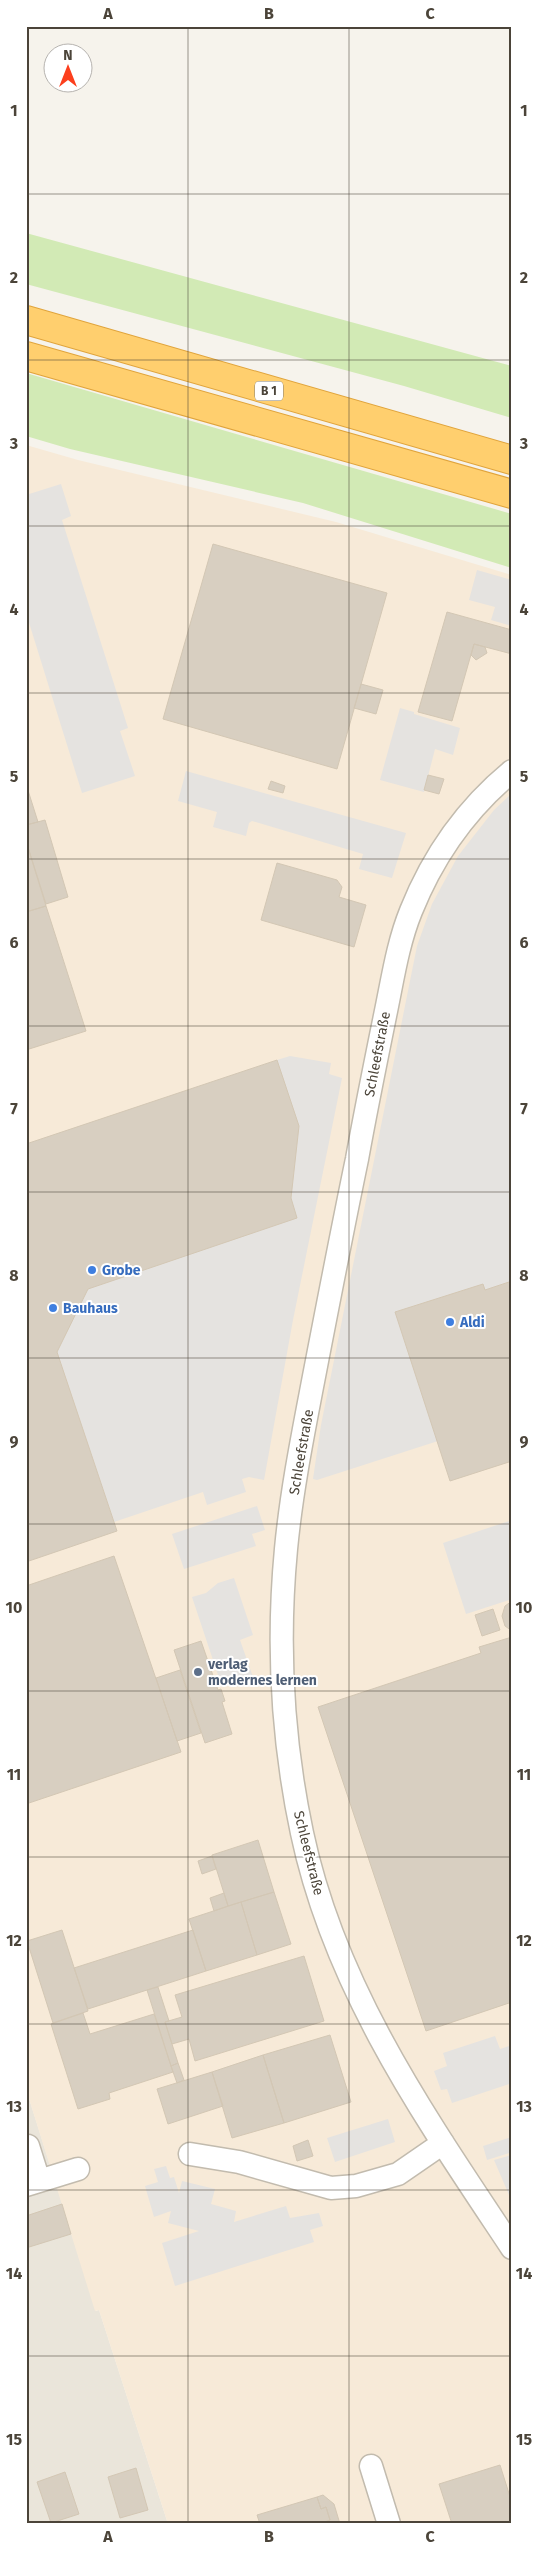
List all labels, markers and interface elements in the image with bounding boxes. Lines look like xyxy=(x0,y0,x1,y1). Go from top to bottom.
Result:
text: A xyxy=(102,4,113,23)
text: B xyxy=(264,4,274,23)
text: C xyxy=(425,4,435,23)
north arrow xyxy=(42,42,92,92)
text: N xyxy=(63,47,73,64)
text: 1 xyxy=(10,101,18,120)
text: 1 xyxy=(520,101,528,120)
text: 2 xyxy=(10,268,18,287)
text: 2 xyxy=(520,268,528,287)
road number: B 1 xyxy=(255,382,283,401)
text: 3 xyxy=(9,434,18,453)
text: 3 xyxy=(519,434,528,453)
text: 4 xyxy=(9,600,19,619)
text: 4 xyxy=(519,600,529,619)
text: 5 xyxy=(10,767,19,786)
text: 5 xyxy=(520,767,529,786)
text: 6 xyxy=(9,933,19,952)
text: 6 xyxy=(519,933,529,952)
street label: Schleefstraße xyxy=(361,1010,394,1098)
text: 7 xyxy=(10,1099,18,1118)
text: 7 xyxy=(520,1099,528,1118)
place label: Grobe xyxy=(102,1262,141,1279)
marker: Grobe xyxy=(86,1264,98,1276)
text: 8 xyxy=(9,1266,19,1285)
text: 8 xyxy=(519,1266,529,1285)
place label: Bauhaus xyxy=(63,1300,118,1317)
marker: Bauhaus xyxy=(47,1302,59,1314)
place label: Aldi xyxy=(459,1314,485,1331)
marker: Aldi xyxy=(444,1316,456,1328)
street label: Schleefstraße xyxy=(286,1408,317,1496)
text: 9 xyxy=(10,1432,19,1451)
text: 9 xyxy=(520,1432,529,1451)
text: 10 xyxy=(6,1598,22,1617)
text: 10 xyxy=(516,1598,532,1617)
place label: verlag modernes lernen xyxy=(207,1656,317,1689)
marker: verlag modernes lernen xyxy=(192,1666,204,1678)
text: 11 xyxy=(7,1765,21,1784)
text: 11 xyxy=(517,1765,531,1784)
street label: Schleefstraße xyxy=(290,1809,327,1897)
text: 12 xyxy=(6,1931,22,1950)
text: 12 xyxy=(516,1931,532,1950)
text: 13 xyxy=(6,2097,22,2116)
text: 13 xyxy=(516,2097,532,2116)
text: 14 xyxy=(6,2264,22,2283)
text: 14 xyxy=(516,2264,532,2283)
text: 15 xyxy=(6,2430,22,2449)
text: 15 xyxy=(516,2430,532,2449)
text: A xyxy=(102,2527,113,2546)
text: B xyxy=(264,2527,274,2546)
text: C xyxy=(425,2527,435,2546)

